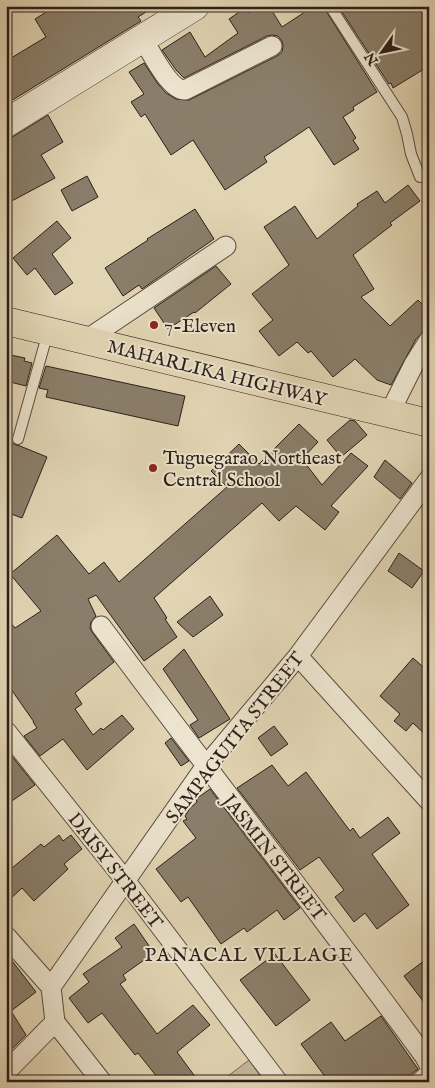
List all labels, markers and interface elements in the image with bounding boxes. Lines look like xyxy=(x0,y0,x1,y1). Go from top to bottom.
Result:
north arrow xyxy=(358,28,408,78)
text: N xyxy=(361,49,383,69)
place label: 7-Eleven xyxy=(164,315,236,339)
marker: 7-Eleven xyxy=(148,319,160,331)
street label: MAHARLIKA HIGHWAY xyxy=(104,335,330,413)
place label: Tuguegarao Northeast Central School xyxy=(163,447,342,493)
marker: Tuguegarao Northeast Central School xyxy=(147,462,159,474)
street label: SAMPAGUITA STREET xyxy=(161,648,310,829)
street label: JASMIN STREET xyxy=(215,788,331,927)
street label: DAISY STREET xyxy=(62,808,167,934)
district label: PANACAL VILLAGE xyxy=(144,943,354,968)

